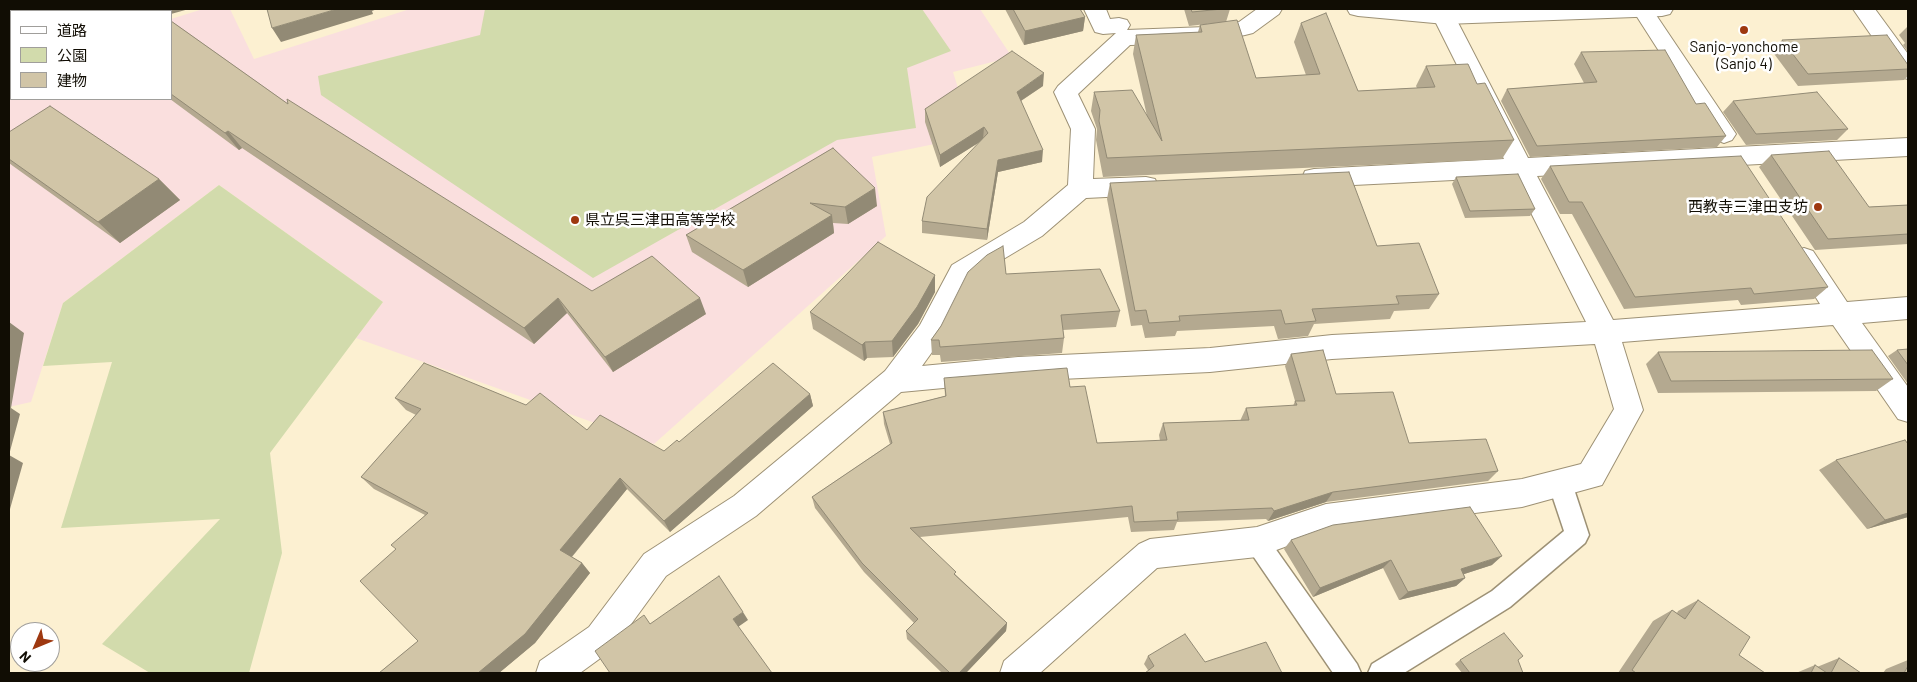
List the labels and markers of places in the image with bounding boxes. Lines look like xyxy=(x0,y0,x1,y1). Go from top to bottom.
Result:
marker: Sanjo-yonchome (Sanjo 4) xyxy=(1738,24,1750,36)
place label: Sanjo-yonchome (Sanjo 4) xyxy=(1689,38,1799,73)
place label: 西教寺三津田支坊 xyxy=(1688,198,1808,216)
marker: 西教寺三津田支坊 xyxy=(1812,201,1824,213)
place label: 県立呉三津田高等学校 xyxy=(585,211,735,229)
marker: 県立呉三津田高等学校 xyxy=(569,214,581,226)

